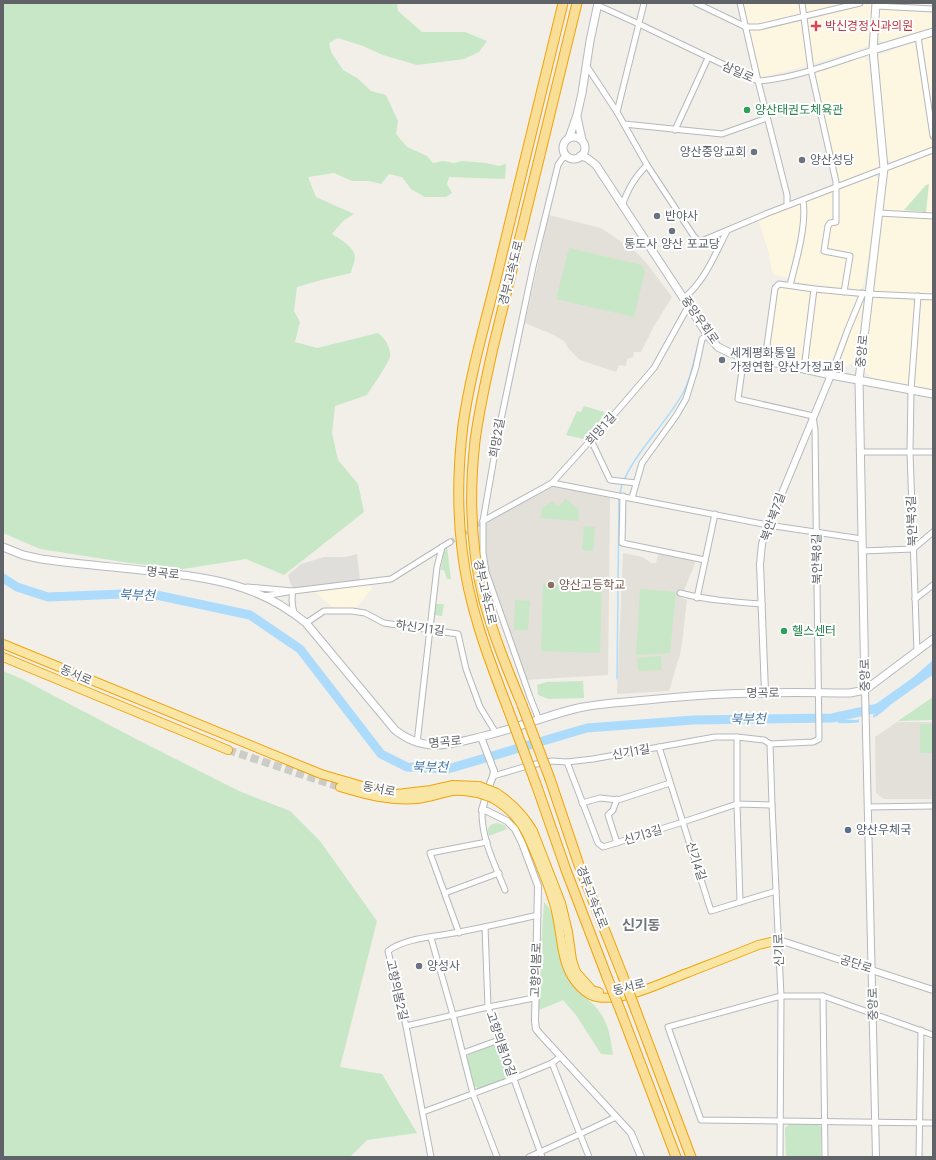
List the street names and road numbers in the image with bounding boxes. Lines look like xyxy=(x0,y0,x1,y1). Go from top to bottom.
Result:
street label: 삼일로 xyxy=(719,57,757,87)
street label: 경부고속도로 xyxy=(494,239,528,307)
street label: 중앙우회로 xyxy=(677,292,723,348)
street label: 중앙로 xyxy=(851,334,873,368)
street label: 희망1길 xyxy=(581,409,621,449)
street label: 희망2길 xyxy=(485,417,509,459)
street label: 북안북7길 xyxy=(756,490,790,544)
street label: 북안북3길 xyxy=(902,495,922,547)
street label: 북안북8길 xyxy=(808,533,826,585)
street label: 경부고속도로 xyxy=(469,558,501,626)
street label: 명곡로 xyxy=(146,562,180,584)
street label: 하신기1길 xyxy=(394,616,446,640)
street label: 중앙로 xyxy=(856,658,874,692)
street label: 동서로 xyxy=(57,660,95,690)
street label: 명곡로 xyxy=(746,684,780,702)
street label: 명곡로 xyxy=(428,731,462,753)
street label: 신기1길 xyxy=(610,740,652,764)
street label: 동서로 xyxy=(361,777,397,801)
street label: 신기3길 xyxy=(621,821,665,849)
street label: 신기4길 xyxy=(681,839,711,883)
street label: 경부고속도로 xyxy=(572,863,612,931)
street label: 신기로 xyxy=(769,933,789,967)
street label: 고향의봄로 xyxy=(526,942,546,998)
street label: 공단로 xyxy=(837,950,875,978)
street label: 고향의봄2길 xyxy=(381,958,413,1022)
street label: 동서로 xyxy=(611,974,647,1000)
street label: 중앙로 xyxy=(864,987,882,1021)
street label: 고향의봄10길 xyxy=(481,1009,521,1079)

